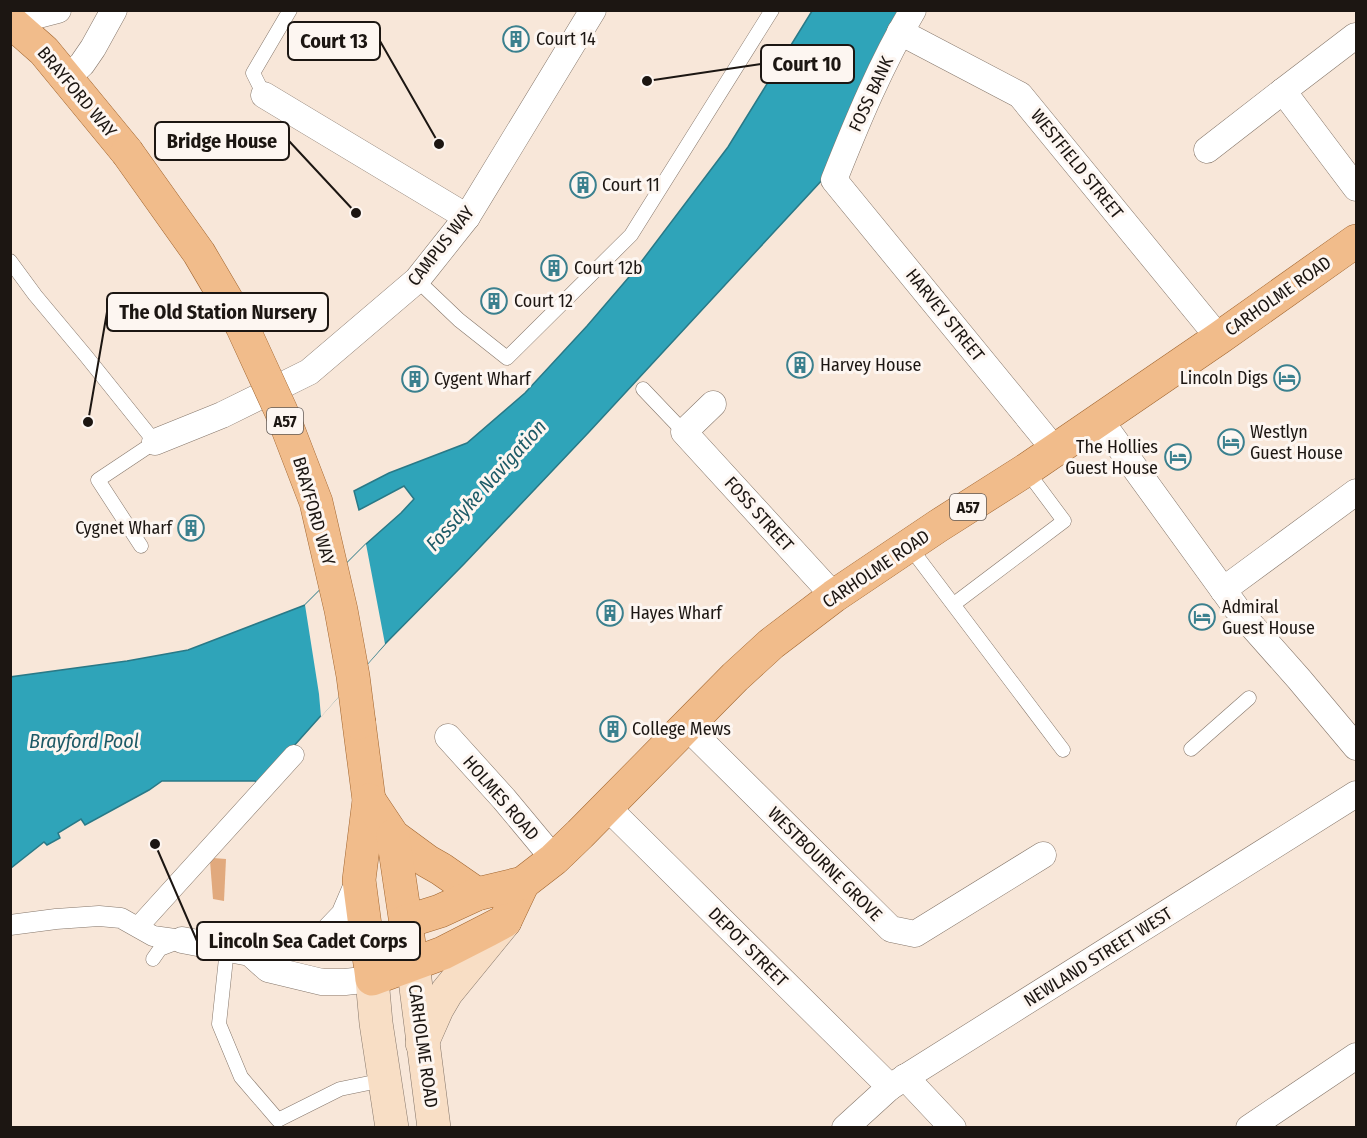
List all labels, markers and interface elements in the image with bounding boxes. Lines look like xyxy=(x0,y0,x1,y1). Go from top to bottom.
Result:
callout: Court 13 xyxy=(288,22,380,60)
building icon: Court 14 xyxy=(501,24,531,54)
place label: Court 14 xyxy=(536,28,596,50)
text: Court 13 xyxy=(300,29,368,53)
street label: BRAYFORD WAY xyxy=(33,42,121,142)
callout: Court 10 xyxy=(761,45,854,83)
text: Court 10 xyxy=(772,52,842,76)
street label: FOSS BANK xyxy=(844,52,898,135)
street label: WESTFIELD STREET xyxy=(1026,105,1128,224)
callout: Bridge House xyxy=(155,122,289,160)
text: Bridge House xyxy=(167,129,277,153)
building icon: Court 11 xyxy=(568,170,598,200)
place label: Court 11 xyxy=(602,174,660,196)
street label: CAMPUS WAY xyxy=(403,202,479,290)
street label: CARHOLME ROAD xyxy=(1221,251,1335,341)
building icon: Court 12b xyxy=(539,253,569,283)
place label: Court 12b xyxy=(574,257,643,279)
street label: HARVEY STREET xyxy=(901,264,989,366)
building icon: Court 12 xyxy=(479,286,509,316)
place label: Court 12 xyxy=(514,290,573,312)
callout: The Old Station Nursery xyxy=(107,293,328,331)
text: The Old Station Nursery xyxy=(119,300,317,324)
building icon: Harvey House xyxy=(785,350,815,380)
place label: Harvey House xyxy=(820,354,922,376)
hotel icon: Lincoln Digs xyxy=(1272,363,1302,393)
building icon: Cygent Wharf xyxy=(400,364,430,394)
place label: Lincoln Digs xyxy=(1180,367,1268,389)
place label: Cygent Wharf xyxy=(434,368,532,390)
road number: A57 xyxy=(267,408,303,434)
water label: Fossdyke Navigation xyxy=(421,414,551,556)
place label: Westlyn Guest House xyxy=(1250,421,1343,464)
hotel icon: Westlyn Guest House xyxy=(1216,427,1246,457)
place label: The Hollies Guest House xyxy=(1065,436,1158,479)
hotel icon: The Hollies Guest House xyxy=(1163,442,1193,472)
street label: BRAYFORD WAY xyxy=(288,454,340,568)
street label: FOSS STREET xyxy=(720,472,799,556)
road number: A57 xyxy=(950,494,986,520)
building icon: Cygnet Wharf xyxy=(176,513,206,543)
place label: Cygnet Wharf xyxy=(75,517,173,539)
street label: CARHOLME ROAD xyxy=(818,525,934,613)
place label: Admiral Guest House xyxy=(1222,596,1315,639)
building icon: Hayes Wharf xyxy=(595,598,625,628)
place label: Hayes Wharf xyxy=(630,602,723,624)
hotel icon: Admiral Guest House xyxy=(1187,602,1217,632)
building icon: College Mews xyxy=(598,714,628,744)
place label: College Mews xyxy=(632,718,731,740)
water label: Brayford Pool xyxy=(29,729,139,753)
street label: HOLMES ROAD xyxy=(458,751,544,845)
street label: WESTBOURNE GROVE xyxy=(763,802,887,926)
street label: NEWLAND STREET WEST xyxy=(1020,902,1177,1012)
street label: DEPOT STREET xyxy=(704,903,793,992)
callout: Lincoln Sea Cadet Corps xyxy=(197,922,420,960)
text: Lincoln Sea Cadet Corps xyxy=(209,929,408,953)
street label: CARHOLME ROAD xyxy=(403,983,443,1109)

